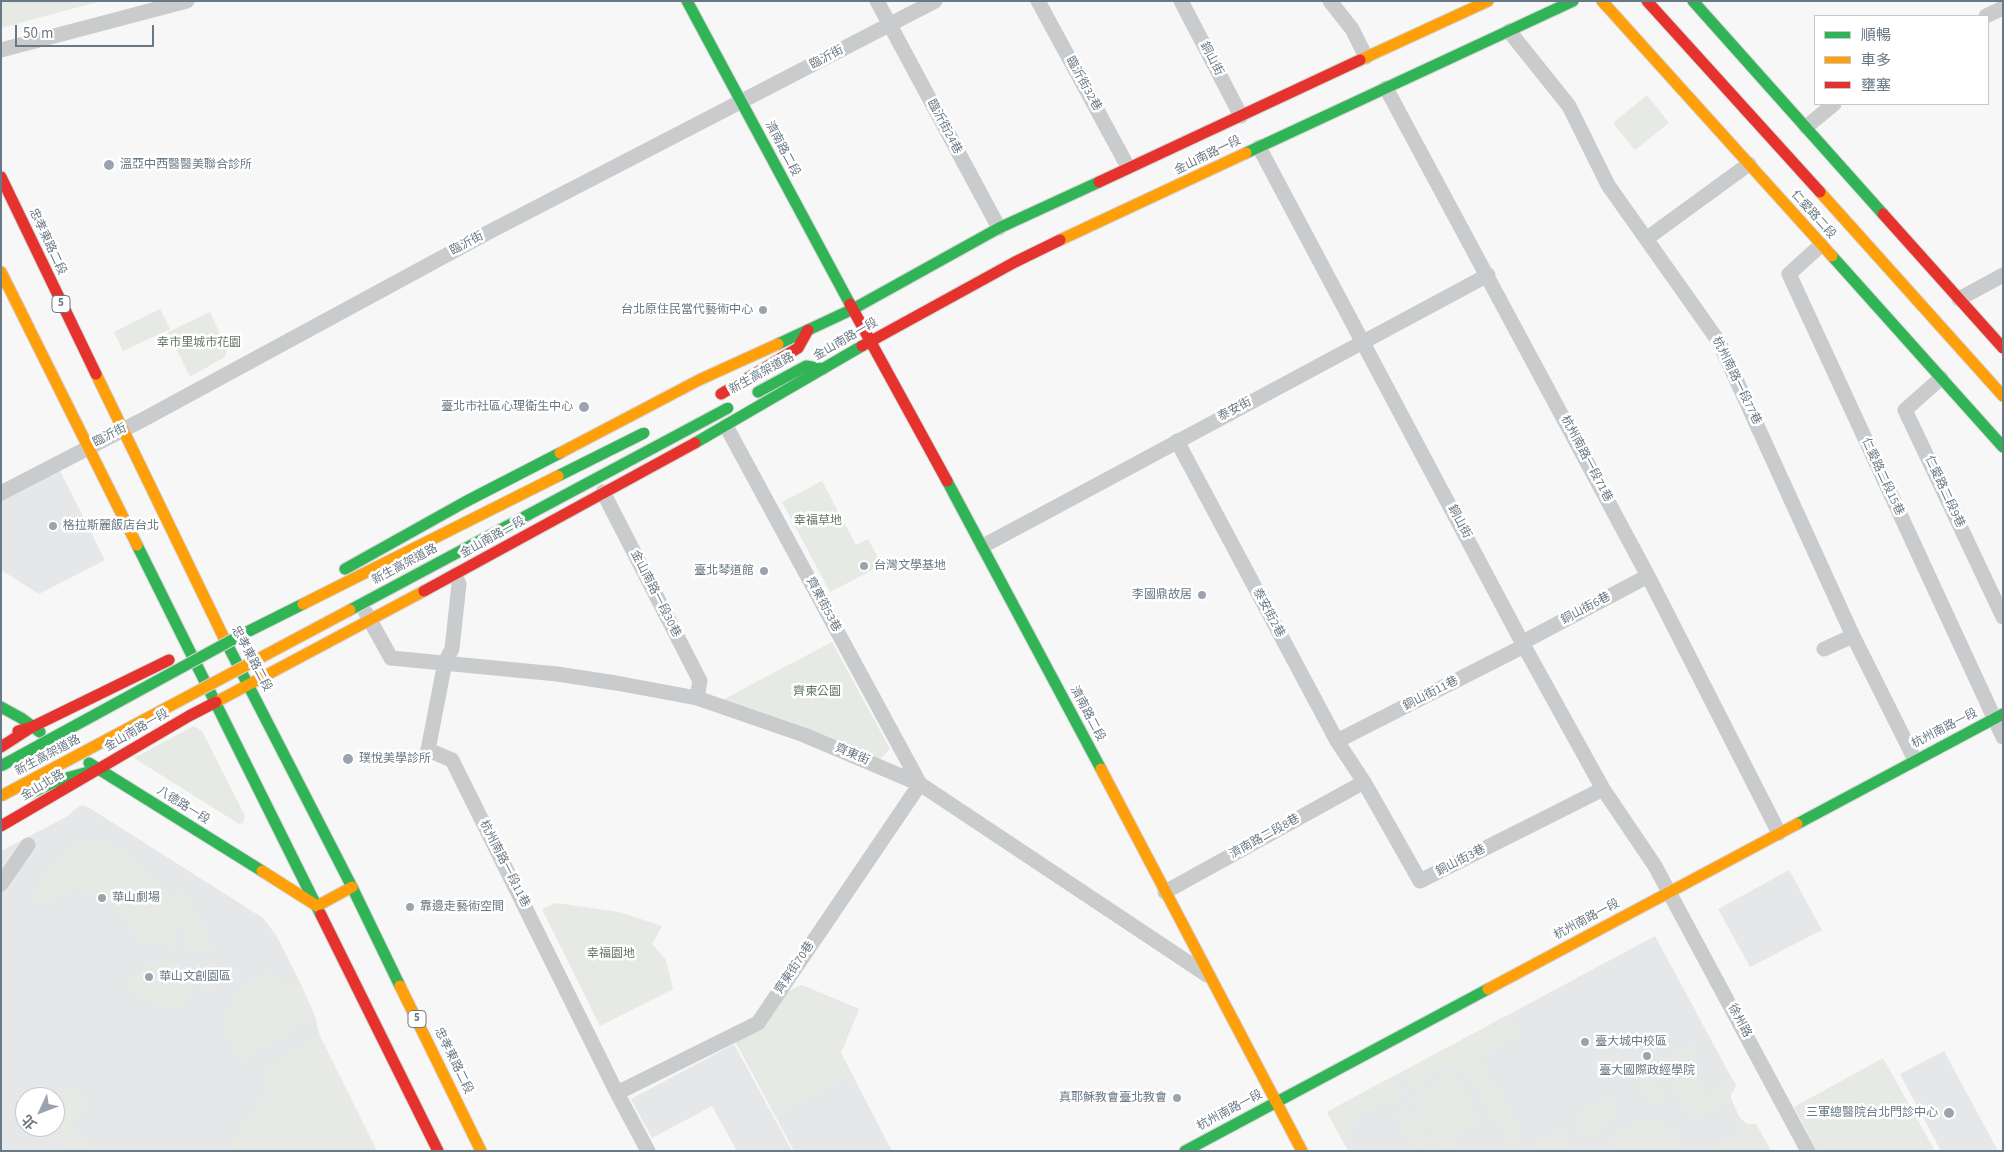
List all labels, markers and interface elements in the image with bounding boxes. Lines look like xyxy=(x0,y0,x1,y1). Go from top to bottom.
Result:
scale bar xyxy=(18,15,156,47)
legend xyxy=(1814,15,1989,105)
text: 50 m xyxy=(23,23,53,44)
text: 順暢 xyxy=(1861,25,1891,46)
street label: 銅山街 xyxy=(1196,40,1226,78)
street label: 臨沂街 xyxy=(808,43,846,73)
text: 車多 xyxy=(1861,50,1891,71)
street label: 臨沂街32巷 xyxy=(1062,54,1104,114)
text: 壅塞 xyxy=(1861,75,1891,96)
street label: 臨沂街24巷 xyxy=(924,97,964,157)
street label: 濟南路二段 xyxy=(762,119,802,179)
street label: 金山南路一段 xyxy=(1172,134,1244,178)
marker: 溫亞中西醫醫美聯合診所 xyxy=(102,158,116,172)
place label: 溫亞中西醫醫美聯合診所 xyxy=(120,158,252,172)
street label: 仁愛路二段 xyxy=(1788,188,1838,242)
street label: 忠孝東路二段 xyxy=(25,206,69,278)
street label: 臨沂街 xyxy=(448,229,486,259)
road number: 5 xyxy=(52,296,70,312)
place label: 台北原住民當代藝術中心 xyxy=(621,303,753,317)
marker: 台北原住民當代藝術中心 xyxy=(757,304,769,316)
street label: 金山南路一段 xyxy=(811,316,881,364)
street label: 杭州南路一段77巷 xyxy=(1709,335,1763,427)
park label: 幸市里城市花園 xyxy=(157,336,241,350)
street label: 新生高架道路 xyxy=(727,350,797,398)
street label: 泰安街 xyxy=(1216,395,1254,425)
place label: 臺北市社區心理衛生中心 xyxy=(441,400,573,414)
marker: 臺北市社區心理衛生中心 xyxy=(577,400,591,414)
street label: 杭州南路一段71巷 xyxy=(1557,413,1615,505)
street label: 臨沂街 xyxy=(91,421,129,451)
street label: 仁愛路二段15巷 xyxy=(1858,436,1906,518)
street label: 仁愛路二段9巷 xyxy=(1921,454,1967,530)
street label: 銅山街 xyxy=(1444,503,1474,541)
street label: 金山南路一段 xyxy=(458,514,528,562)
park label: 幸福草地 xyxy=(794,514,842,528)
place label: 格拉斯麗飯店台北 xyxy=(63,519,159,533)
marker: 格拉斯麗飯店台北 xyxy=(47,520,59,532)
street label: 新生高架道路 xyxy=(370,542,440,588)
street label: 金山南路一段30巷 xyxy=(627,548,683,640)
place label: 台灣文學基地 xyxy=(874,559,946,573)
marker: 台灣文學基地 xyxy=(858,560,870,572)
place label: 臺北琴道館 xyxy=(694,564,754,578)
marker: 臺北琴道館 xyxy=(758,565,770,577)
street label: 齊東街53巷 xyxy=(803,575,843,635)
street label: 泰安街2巷 xyxy=(1249,586,1287,640)
place label: 李國鼎故居 xyxy=(1132,588,1192,602)
marker: 李國鼎故居 xyxy=(1196,589,1208,601)
street label: 銅山街6巷 xyxy=(1559,590,1613,628)
street label: 忠孝東路二段 xyxy=(228,624,274,694)
street label: 銅山街11巷 xyxy=(1401,674,1461,714)
street label: 濟南路二段 xyxy=(1067,684,1107,744)
park label: 齊東公園 xyxy=(793,685,841,699)
street label: 杭州南路一段 xyxy=(1910,706,1980,752)
street label: 金山南路一段 xyxy=(102,707,172,755)
street label: 新生高架道路 xyxy=(13,733,83,779)
street label: 齊東街 xyxy=(833,741,871,769)
marker: 璞悅美學診所 xyxy=(341,752,355,766)
place label: 璞悅美學診所 xyxy=(359,752,431,766)
street label: 金山北路 xyxy=(19,767,67,805)
street label: 八德路一段 xyxy=(154,784,212,828)
street label: 濟南路二段8巷 xyxy=(1227,812,1303,862)
street label: 杭州南路一段11巷 xyxy=(476,818,532,910)
street label: 銅山街3巷 xyxy=(1434,842,1488,880)
place label: 華山劇場 xyxy=(112,891,160,905)
marker: 華山劇場 xyxy=(96,892,108,904)
street label: 杭州南路一段 xyxy=(1552,897,1622,943)
place label: 靠邊走藝術空間 xyxy=(420,900,504,914)
marker: 靠邊走藝術空間 xyxy=(404,901,416,913)
street label: 齊東街70巷 xyxy=(772,939,818,997)
park label: 幸福園地 xyxy=(587,947,635,961)
place label: 華山文創園區 xyxy=(159,970,231,984)
marker: 華山文創園區 xyxy=(143,971,155,983)
street label: 徐州路 xyxy=(1724,1002,1754,1040)
road number: 5 xyxy=(408,1011,426,1028)
street label: 忠孝東路二段 xyxy=(431,1025,475,1097)
place label: 臺大城中校區 xyxy=(1595,1035,1667,1049)
marker: 臺大城中校區 xyxy=(1579,1036,1591,1048)
marker: 臺大國際政經學院 xyxy=(1641,1050,1653,1062)
place label: 臺大國際政經學院 xyxy=(1599,1064,1695,1078)
north arrow xyxy=(15,1087,65,1137)
street label: 杭州南路一段 xyxy=(1195,1088,1265,1134)
place label: 真耶穌教會臺北教會 xyxy=(1059,1091,1167,1105)
marker: 真耶穌教會臺北教會 xyxy=(1171,1092,1183,1104)
place label: 三軍總醫院台北門診中心 xyxy=(1806,1106,1938,1120)
marker: 三軍總醫院台北門診中心 xyxy=(1942,1106,1956,1120)
text: 北 xyxy=(18,1110,42,1133)

